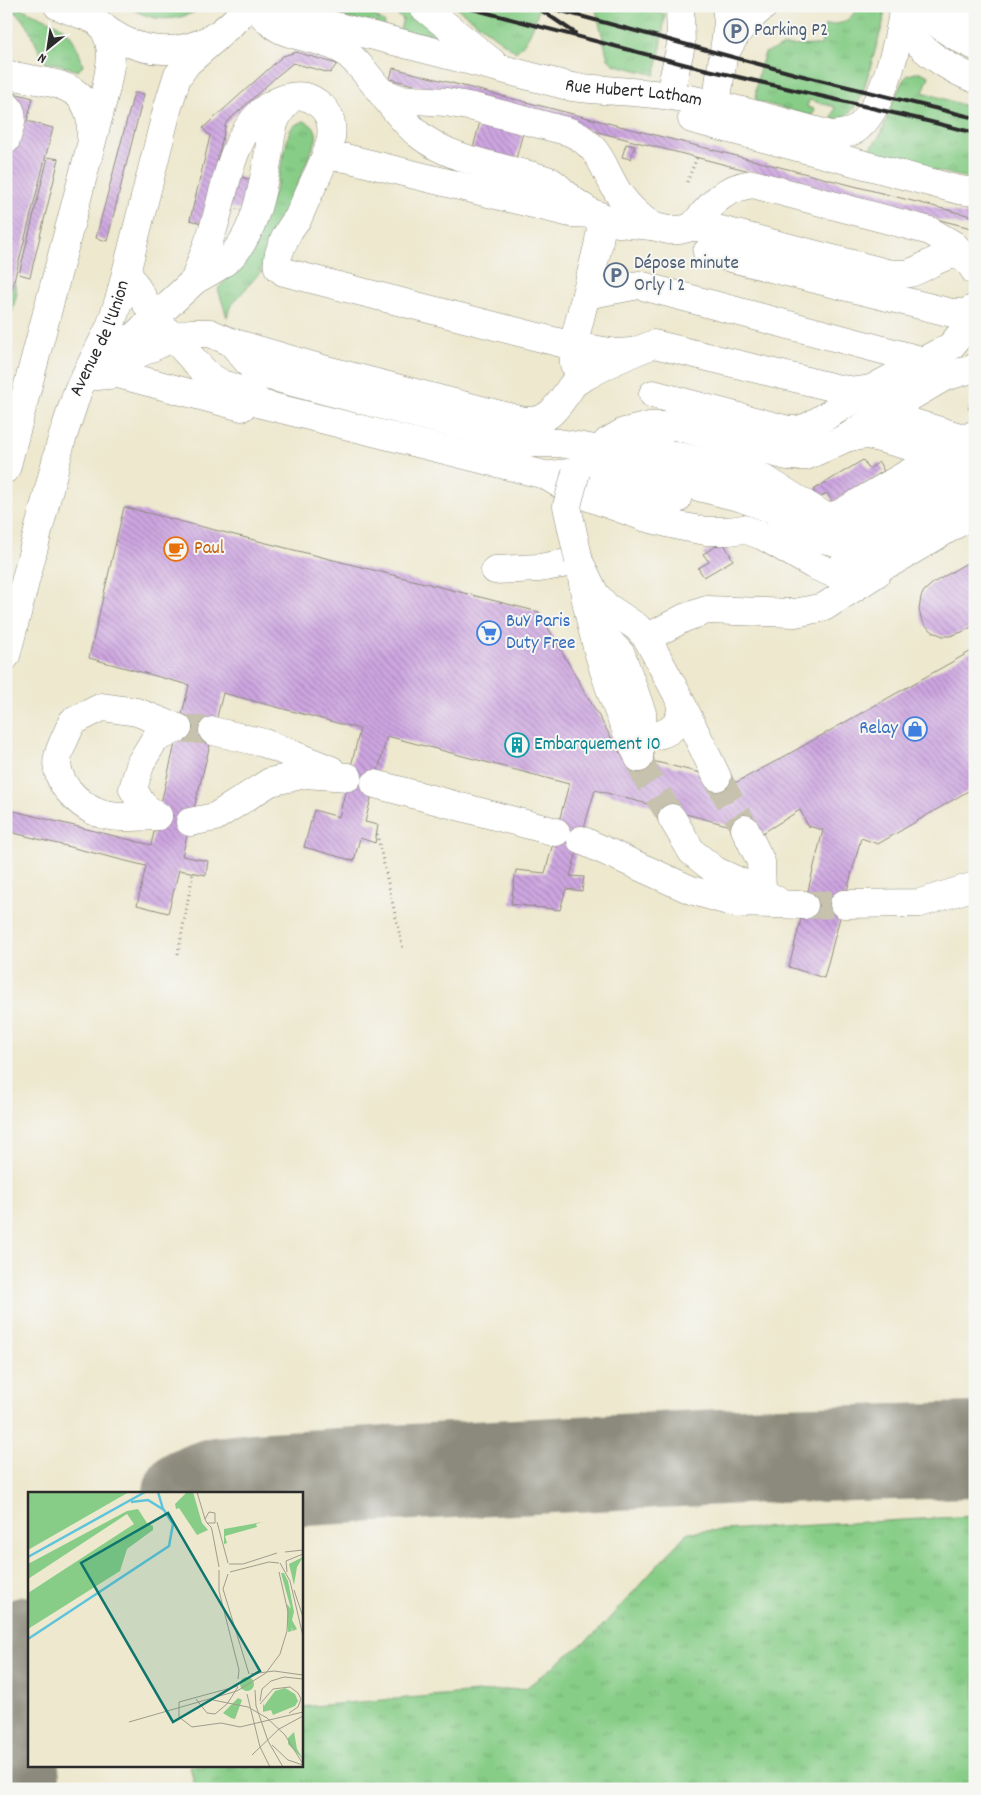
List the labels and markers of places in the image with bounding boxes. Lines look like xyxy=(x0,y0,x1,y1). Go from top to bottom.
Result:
parking icon: Parking P2 xyxy=(723,18,749,44)
place label: Parking P2 xyxy=(754,18,828,45)
place label: Dépose minute Orly 1 2 xyxy=(634,251,739,300)
parking icon: Dépose minute Orly 1 2 xyxy=(603,262,629,288)
cafe icon: Paul xyxy=(163,536,189,562)
place label: Paul xyxy=(194,536,225,563)
place label: BuY Paris Duty Free xyxy=(506,609,575,658)
supermarket icon: BuY Paris Duty Free xyxy=(476,620,502,646)
place label: Relay xyxy=(859,716,898,743)
shop icon: Relay xyxy=(902,716,928,742)
building icon: Embarquement 10 xyxy=(504,732,530,758)
place label: Embarquement 10 xyxy=(534,732,661,759)

